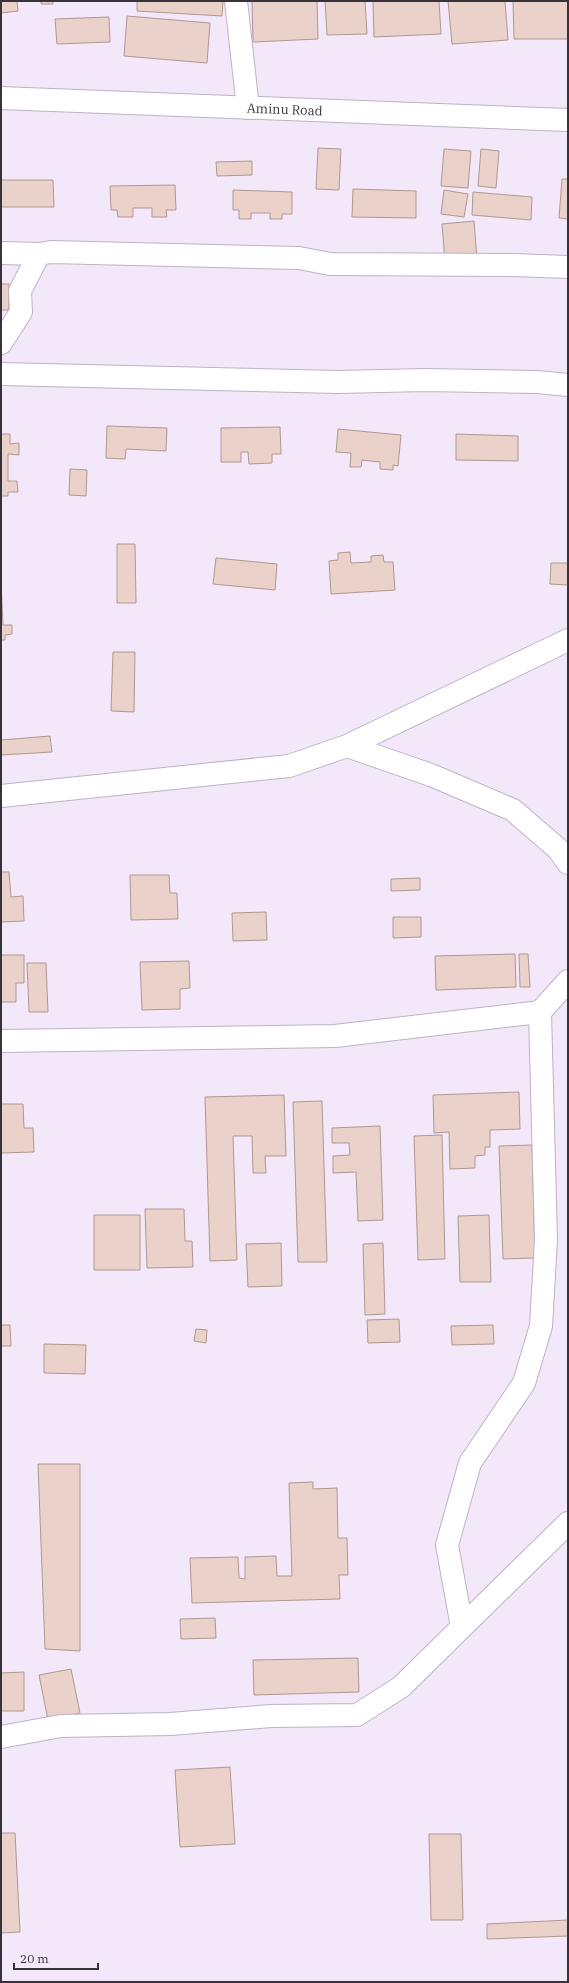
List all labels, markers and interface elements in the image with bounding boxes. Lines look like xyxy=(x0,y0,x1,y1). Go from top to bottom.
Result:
street label: Aminu Road xyxy=(247,99,323,119)
scale bar xyxy=(14,1945,98,1971)
text: 20 m xyxy=(20,1951,49,1966)

